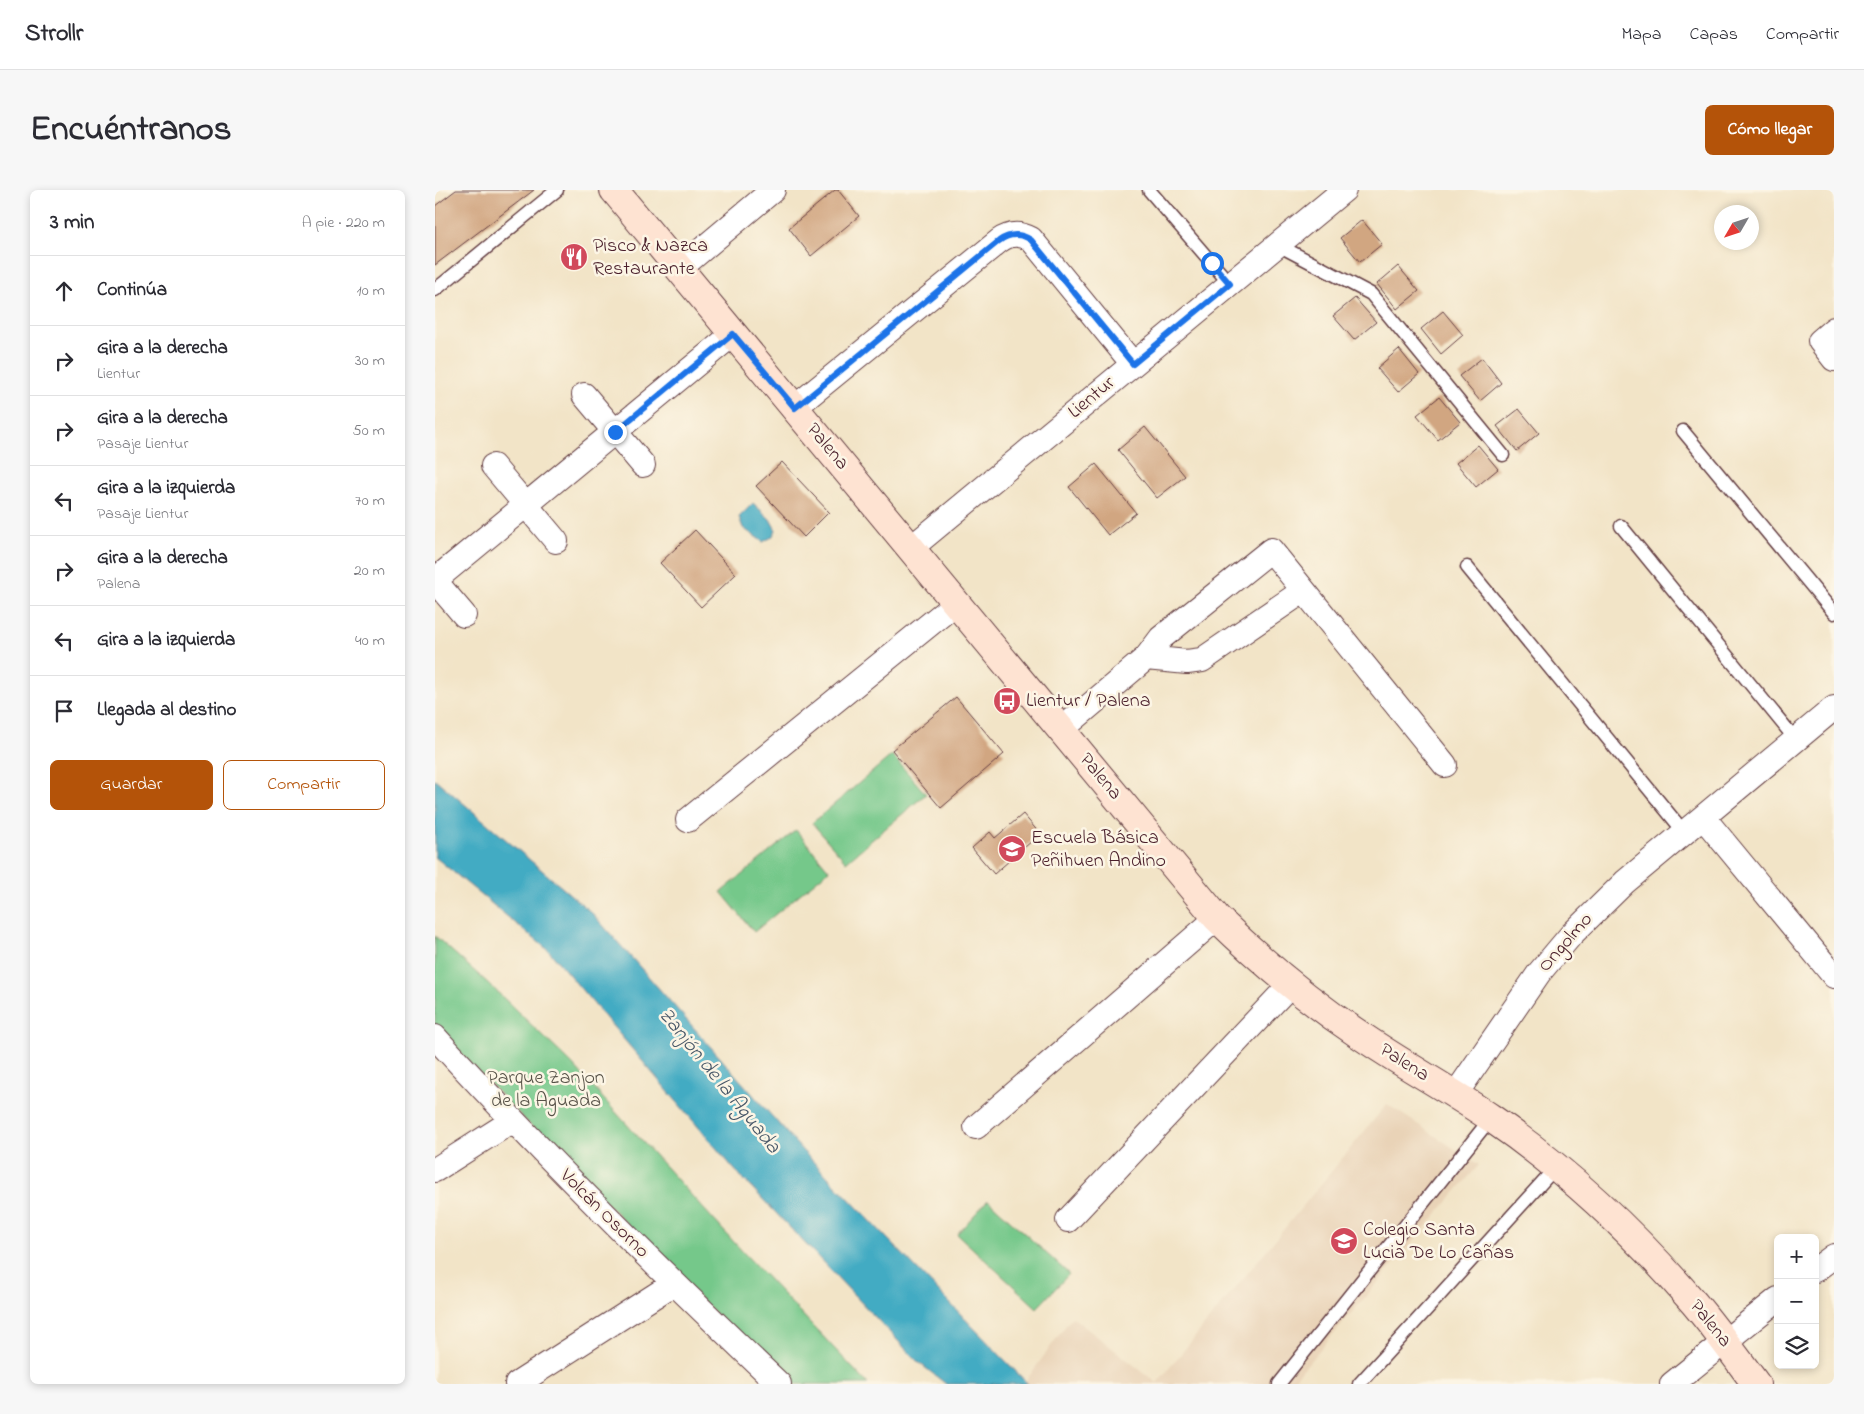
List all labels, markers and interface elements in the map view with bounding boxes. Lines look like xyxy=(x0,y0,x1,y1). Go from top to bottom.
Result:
text: Strollr xyxy=(25,17,83,52)
text: Mapa xyxy=(1621,22,1662,48)
text: Capas xyxy=(1690,22,1738,48)
text: Compartir xyxy=(1766,22,1839,48)
text: Encuéntranos xyxy=(30,105,232,156)
button: Cómo llegar xyxy=(1705,105,1834,155)
north arrow xyxy=(1714,205,1759,250)
text: 3 min xyxy=(50,208,94,238)
text: A pie · 220 m xyxy=(302,211,385,235)
place label: Pisco & Nazca Restaurante xyxy=(593,232,708,284)
restaurant icon: Pisco & Nazca Restaurante xyxy=(559,242,589,272)
route start xyxy=(1201,252,1224,275)
icon: ahead xyxy=(50,277,78,305)
text: Continúa xyxy=(97,277,167,304)
text: 10 m xyxy=(357,279,385,303)
text: Gira a la derecha xyxy=(97,335,228,362)
icon: right xyxy=(50,347,78,375)
text: 30 m xyxy=(355,349,385,373)
text: Lientur xyxy=(97,362,140,386)
street label: Lientur xyxy=(1062,369,1123,427)
text: Gira a la derecha xyxy=(97,405,228,432)
icon: right xyxy=(50,417,78,445)
street label: Palena xyxy=(798,417,856,477)
text: 50 m xyxy=(353,419,385,443)
route end xyxy=(604,421,627,444)
text: Pasaje Lientur xyxy=(97,432,188,456)
text: Gira a la izquierda xyxy=(97,475,235,502)
icon: left xyxy=(50,487,78,515)
text: 70 m xyxy=(355,489,385,513)
text: Pasaje Lientur xyxy=(97,502,188,526)
text: Gira a la derecha xyxy=(97,545,228,572)
icon: right xyxy=(50,557,78,585)
text: 20 m xyxy=(354,559,385,583)
text: Palena xyxy=(97,572,140,596)
icon: left xyxy=(50,627,78,655)
text: Gira a la izquierda xyxy=(97,627,235,654)
text: 40 m xyxy=(355,629,385,653)
bus stop icon: Lientur / Palena xyxy=(992,686,1022,716)
place label: Lientur / Palena xyxy=(1026,687,1150,716)
icon: arrive xyxy=(50,697,78,725)
text: Llegada al destino xyxy=(97,697,236,724)
street label: Palena xyxy=(1071,747,1129,807)
button: Guardar xyxy=(50,760,213,810)
button: Compartir xyxy=(223,760,385,810)
place label: Escuela Básica Peñihuen Andino xyxy=(1031,824,1166,876)
school or university icon: Escuela Básica Peñihuen Andino xyxy=(997,834,1027,864)
street label: Ongolmo xyxy=(1532,907,1601,980)
water label: Zanjón de la Aguada xyxy=(650,1002,788,1161)
street label: Palena xyxy=(1373,1036,1435,1090)
park label: Parque Zanjon de la Aguada xyxy=(487,1064,605,1117)
street label: Volcán Osorno xyxy=(552,1162,655,1265)
place label: Colegio Santa Lucia De Lo Cañas xyxy=(1363,1216,1514,1268)
school or university icon: Colegio Santa Lucia De Lo Cañas xyxy=(1329,1226,1359,1256)
map controls xyxy=(1774,1234,1819,1369)
button: + xyxy=(1774,1234,1819,1279)
button: − xyxy=(1774,1279,1819,1324)
street label: Palena xyxy=(1682,1294,1738,1354)
button: layers xyxy=(1774,1324,1819,1369)

